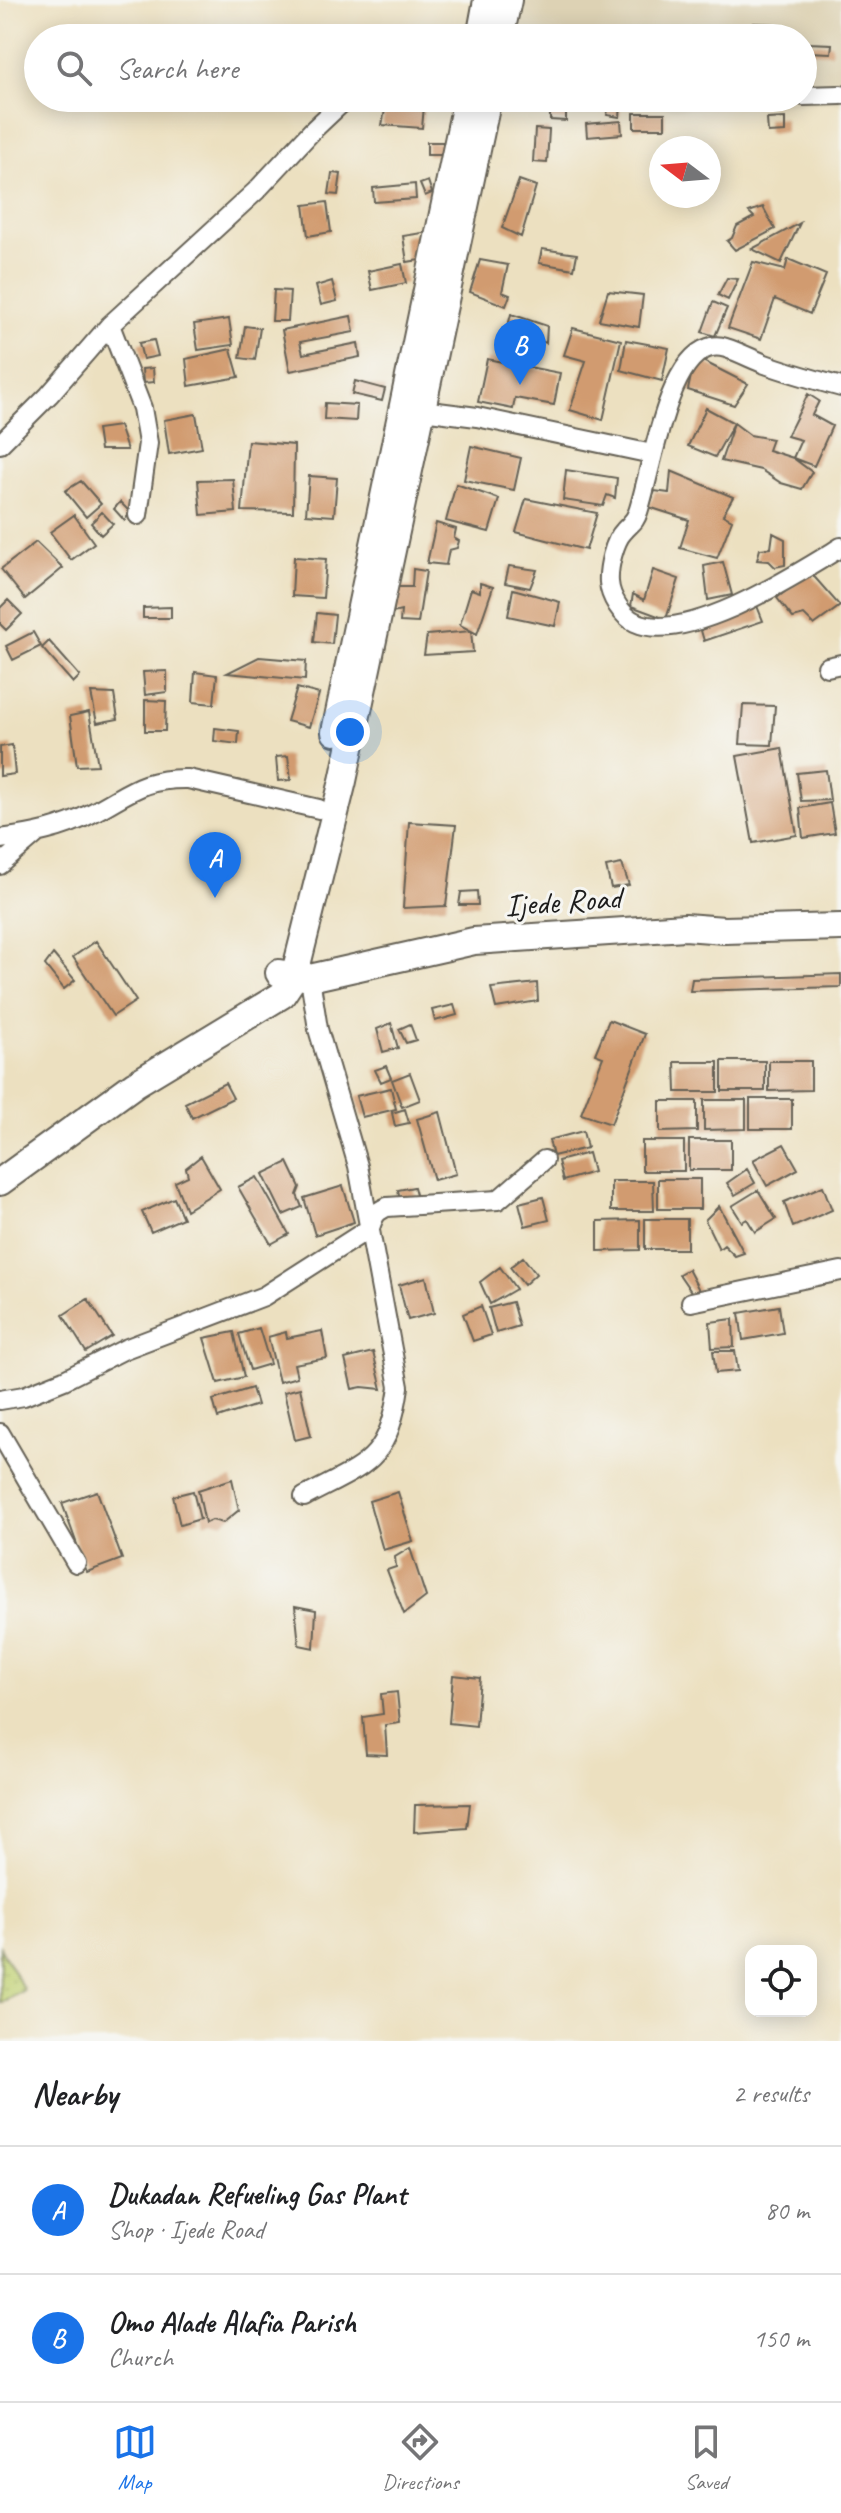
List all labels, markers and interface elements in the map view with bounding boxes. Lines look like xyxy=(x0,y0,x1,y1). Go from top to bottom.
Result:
search box xyxy=(24,24,817,112)
icon: search xyxy=(52,46,96,90)
text: Search here xyxy=(116,49,238,87)
north arrow xyxy=(649,136,721,208)
pin: B xyxy=(494,319,546,385)
your location xyxy=(330,712,370,752)
pin: A xyxy=(189,832,241,898)
street label: Ijede Road xyxy=(504,877,627,926)
map controls xyxy=(745,1945,817,2017)
button: locate xyxy=(745,1945,817,2017)
text: Nearby xyxy=(32,2072,118,2115)
text: 2 results xyxy=(733,2077,809,2110)
text: Dukadan Refueling Gas Plant xyxy=(108,2175,406,2213)
text: A xyxy=(51,2194,65,2227)
text: 80 m xyxy=(765,2194,809,2227)
text: Shop · Ijede Road xyxy=(108,2213,264,2246)
text: Omo Alade Alafia Parish xyxy=(108,2303,356,2341)
text: B xyxy=(51,2322,65,2355)
text: 150 m xyxy=(753,2322,809,2355)
text: Church xyxy=(108,2341,173,2374)
tab: Map xyxy=(113,2420,157,2496)
tab: Directions xyxy=(382,2420,459,2496)
tab: Saved xyxy=(684,2420,728,2496)

